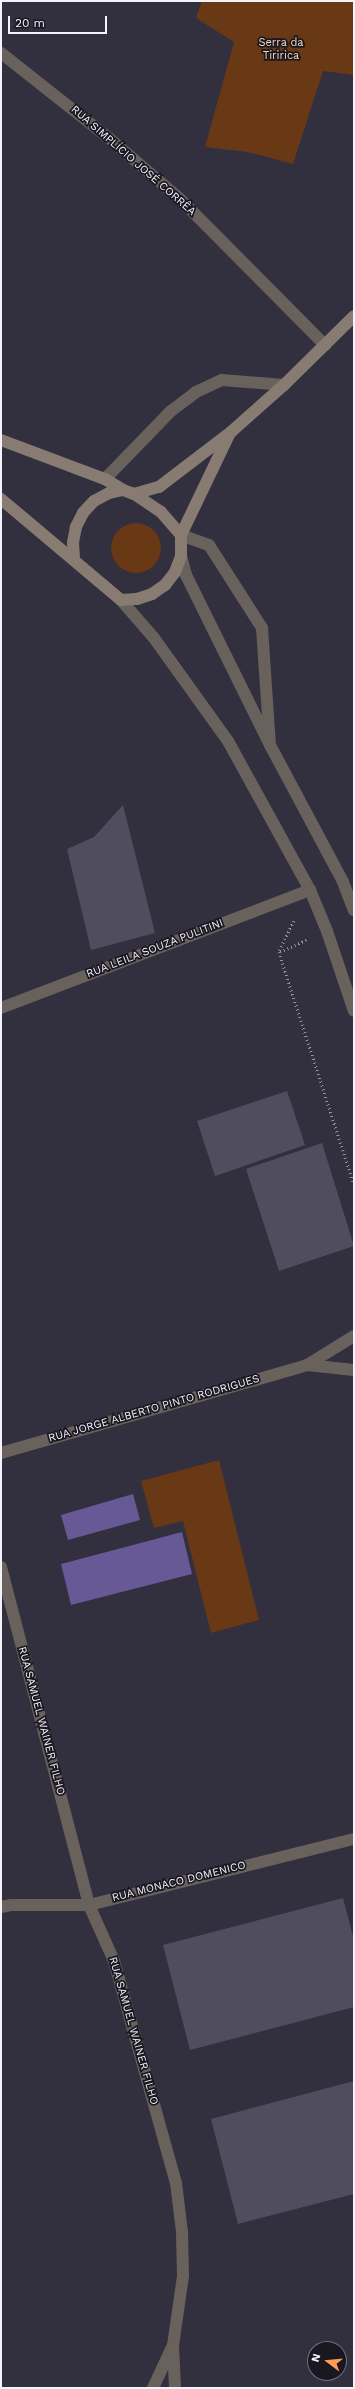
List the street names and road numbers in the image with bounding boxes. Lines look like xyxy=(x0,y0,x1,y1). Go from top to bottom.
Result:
street label: RUA SIMPLÍCIO JOSÉ CORRÊA xyxy=(68,103,198,219)
street label: RUA LEILA SOUZA PULITINI xyxy=(84,917,226,981)
street label: RUA JORGE ALBERTO PINTO RODRIGUES xyxy=(46,1372,262,1446)
street label: RUA SAMUEL WAINER FILHO xyxy=(15,1645,67,1797)
street label: RUA MONACO DOMENICO xyxy=(111,1859,247,1905)
street label: RUA SAMUEL WAINER FILHO xyxy=(105,1955,161,2107)

